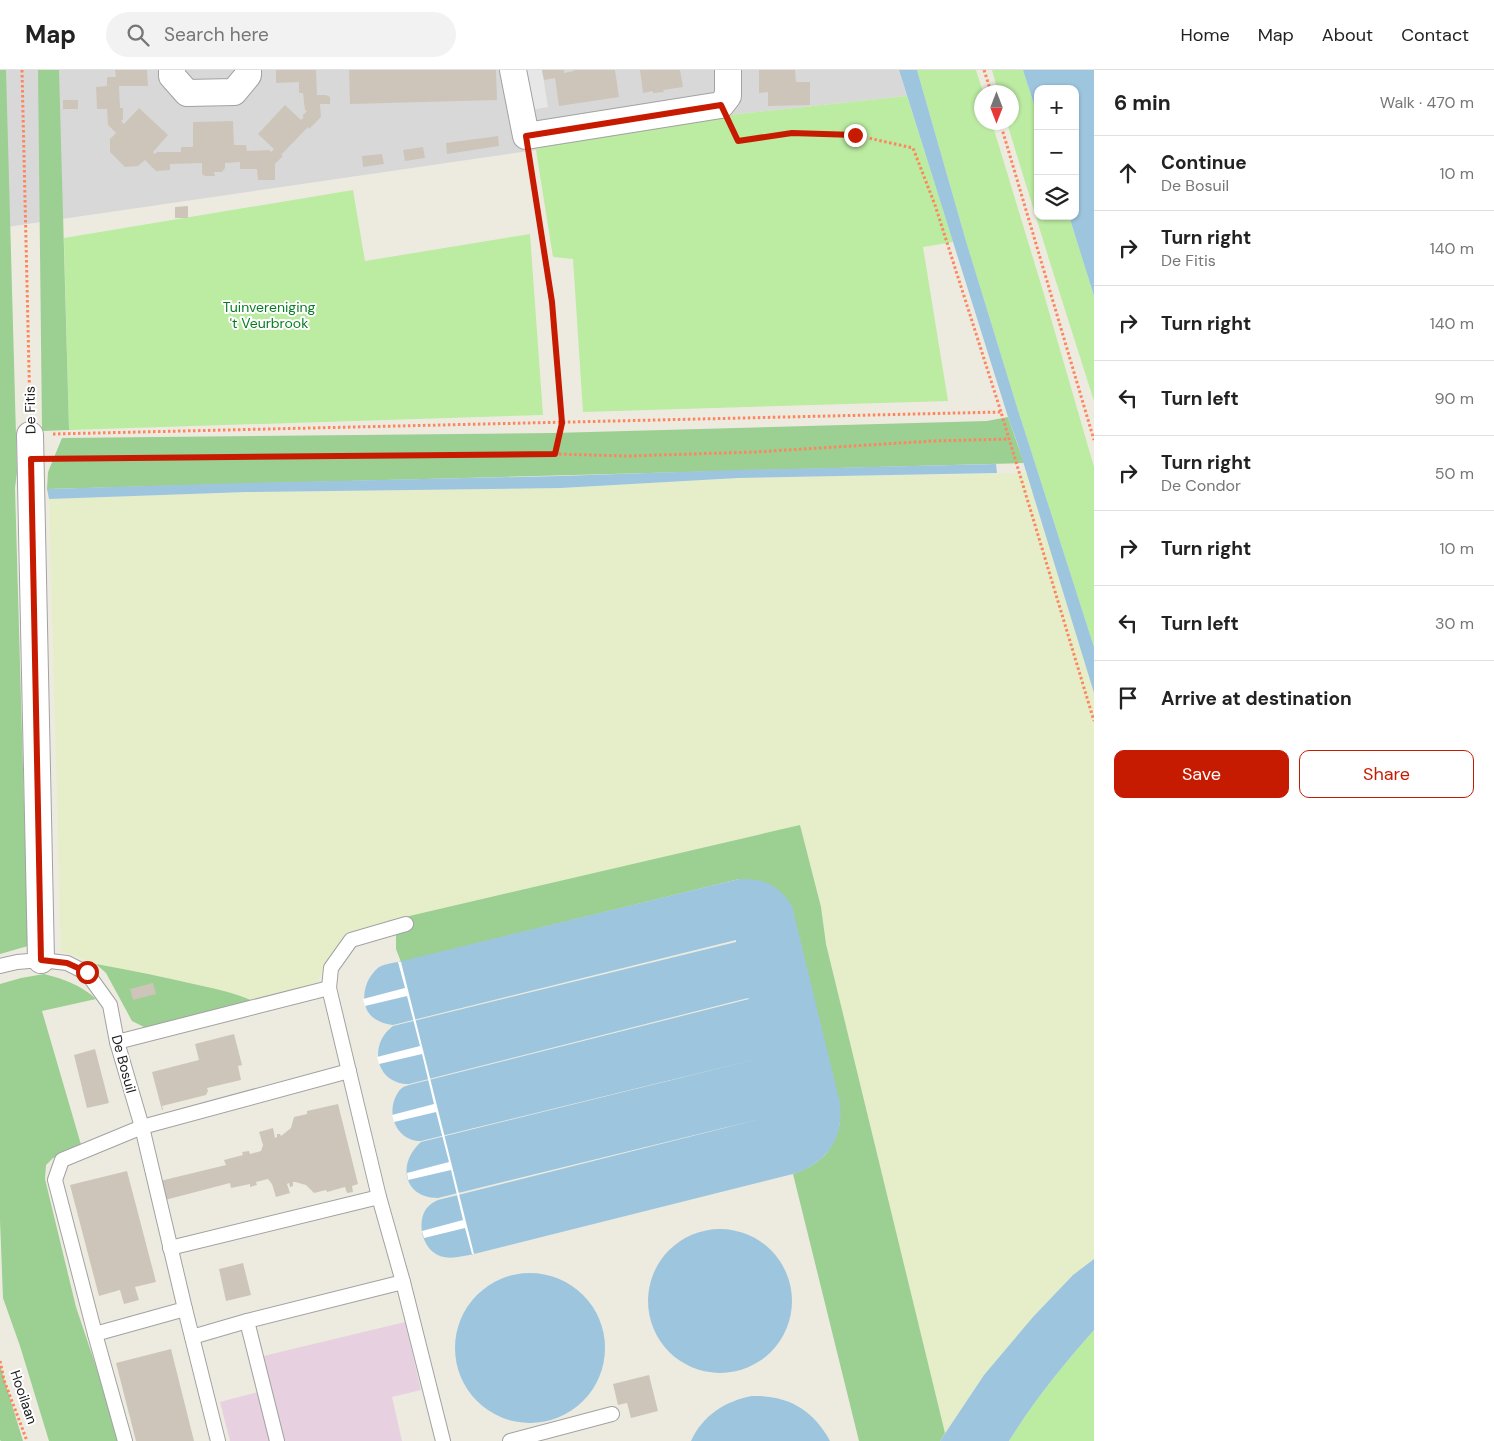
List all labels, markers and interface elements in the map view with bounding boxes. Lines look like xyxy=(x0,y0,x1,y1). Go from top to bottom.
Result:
search box xyxy=(106,12,456,57)
text: Map xyxy=(25,19,76,50)
icon: search xyxy=(124,21,152,49)
text: Search here xyxy=(164,22,269,47)
text: Home xyxy=(1180,23,1230,47)
text: Map xyxy=(1258,23,1294,47)
text: About xyxy=(1322,23,1373,47)
text: Contact xyxy=(1401,23,1469,47)
north arrow xyxy=(974,85,1019,130)
map controls xyxy=(1034,85,1079,220)
button: + xyxy=(1034,85,1079,130)
text: 6 min xyxy=(1114,89,1171,117)
text: Walk · 470 m xyxy=(1380,92,1474,113)
route end xyxy=(844,124,867,147)
button: − xyxy=(1034,130,1079,175)
text: Continue xyxy=(1161,150,1247,175)
icon: ahead xyxy=(1114,159,1142,187)
text: 10 m xyxy=(1440,163,1474,184)
button: layers xyxy=(1034,175,1079,220)
text: De Bosuil xyxy=(1161,175,1229,196)
text: Turn right xyxy=(1161,225,1251,250)
icon: right xyxy=(1114,234,1142,262)
text: 140 m xyxy=(1430,238,1474,259)
text: De Fitis xyxy=(1161,250,1216,271)
park label: Tuinvereniging 't Veurbrook xyxy=(223,298,316,332)
icon: right xyxy=(1114,309,1142,337)
text: Turn right xyxy=(1161,311,1251,336)
text: 140 m xyxy=(1430,313,1474,334)
icon: left xyxy=(1114,384,1142,412)
street label: De Fitis xyxy=(21,386,39,434)
text: Turn left xyxy=(1161,386,1239,411)
text: 90 m xyxy=(1434,388,1474,409)
text: Turn right xyxy=(1161,450,1251,475)
icon: right xyxy=(1114,459,1142,487)
text: 50 m xyxy=(1435,463,1474,484)
text: De Condor xyxy=(1161,475,1241,496)
icon: right xyxy=(1114,534,1142,562)
text: Turn right xyxy=(1161,536,1251,561)
text: 10 m xyxy=(1440,538,1474,559)
icon: left xyxy=(1114,609,1142,637)
text: Turn left xyxy=(1161,611,1239,636)
text: 30 m xyxy=(1435,613,1474,634)
icon: arrive xyxy=(1114,684,1142,712)
text: Arrive at destination xyxy=(1161,686,1352,711)
button: Save xyxy=(1114,750,1289,798)
button: Share xyxy=(1299,750,1474,798)
route start xyxy=(76,961,99,984)
street label: De Bosuil xyxy=(108,1033,140,1095)
street label: Hooilaan xyxy=(6,1368,42,1426)

